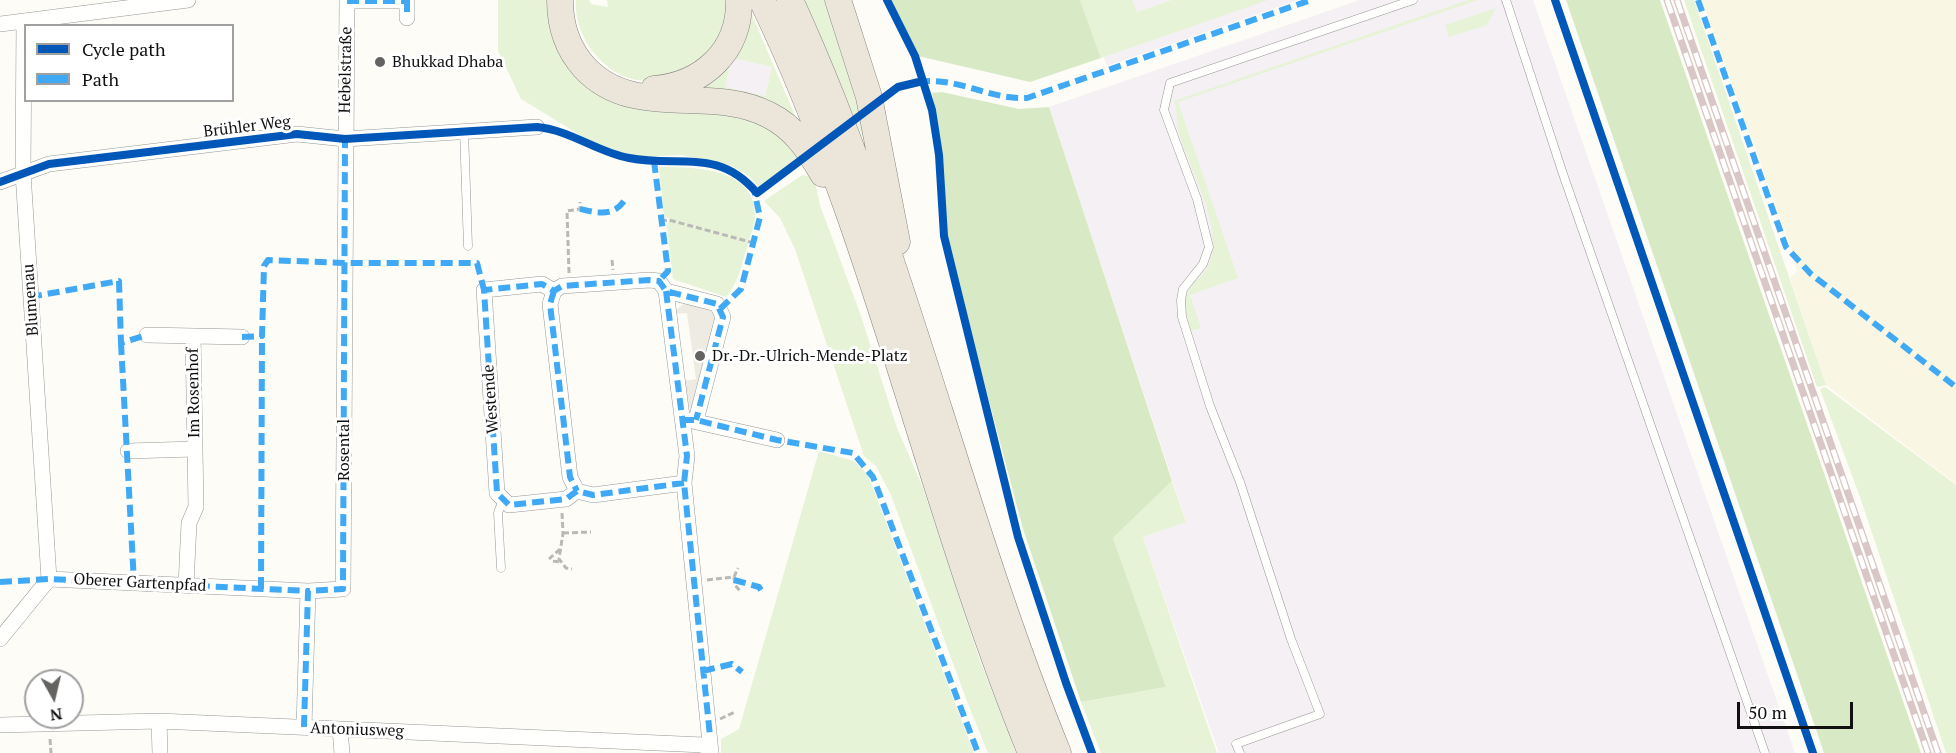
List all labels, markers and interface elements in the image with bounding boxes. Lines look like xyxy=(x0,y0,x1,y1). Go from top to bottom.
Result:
legend xyxy=(24,24,234,102)
street label: Hebelstraße xyxy=(336,27,356,113)
text: Cycle path xyxy=(82,37,166,61)
place label: Bhukkad Dhaba xyxy=(392,52,503,72)
marker: Bhukkad Dhaba xyxy=(373,55,387,69)
text: Path xyxy=(82,67,119,91)
street label: Brühler Weg xyxy=(202,112,292,142)
street label: Blumenau xyxy=(19,263,43,337)
place label: Dr.-Dr.-Ulrich-Mende-Platz xyxy=(712,346,907,366)
street label: Im Rosenhof xyxy=(184,348,204,438)
marker: Dr.-Dr.-Ulrich-Mende-Platz xyxy=(693,349,707,363)
street label: Westende xyxy=(479,364,503,434)
street label: Rosental xyxy=(334,419,354,481)
street label: Oberer Gartenpfad xyxy=(73,570,207,596)
north arrow xyxy=(24,669,84,729)
scale bar xyxy=(1740,690,1856,728)
text: 50 m xyxy=(1748,700,1787,724)
text: N xyxy=(49,703,64,727)
street label: Antoniusweg xyxy=(310,719,404,741)

